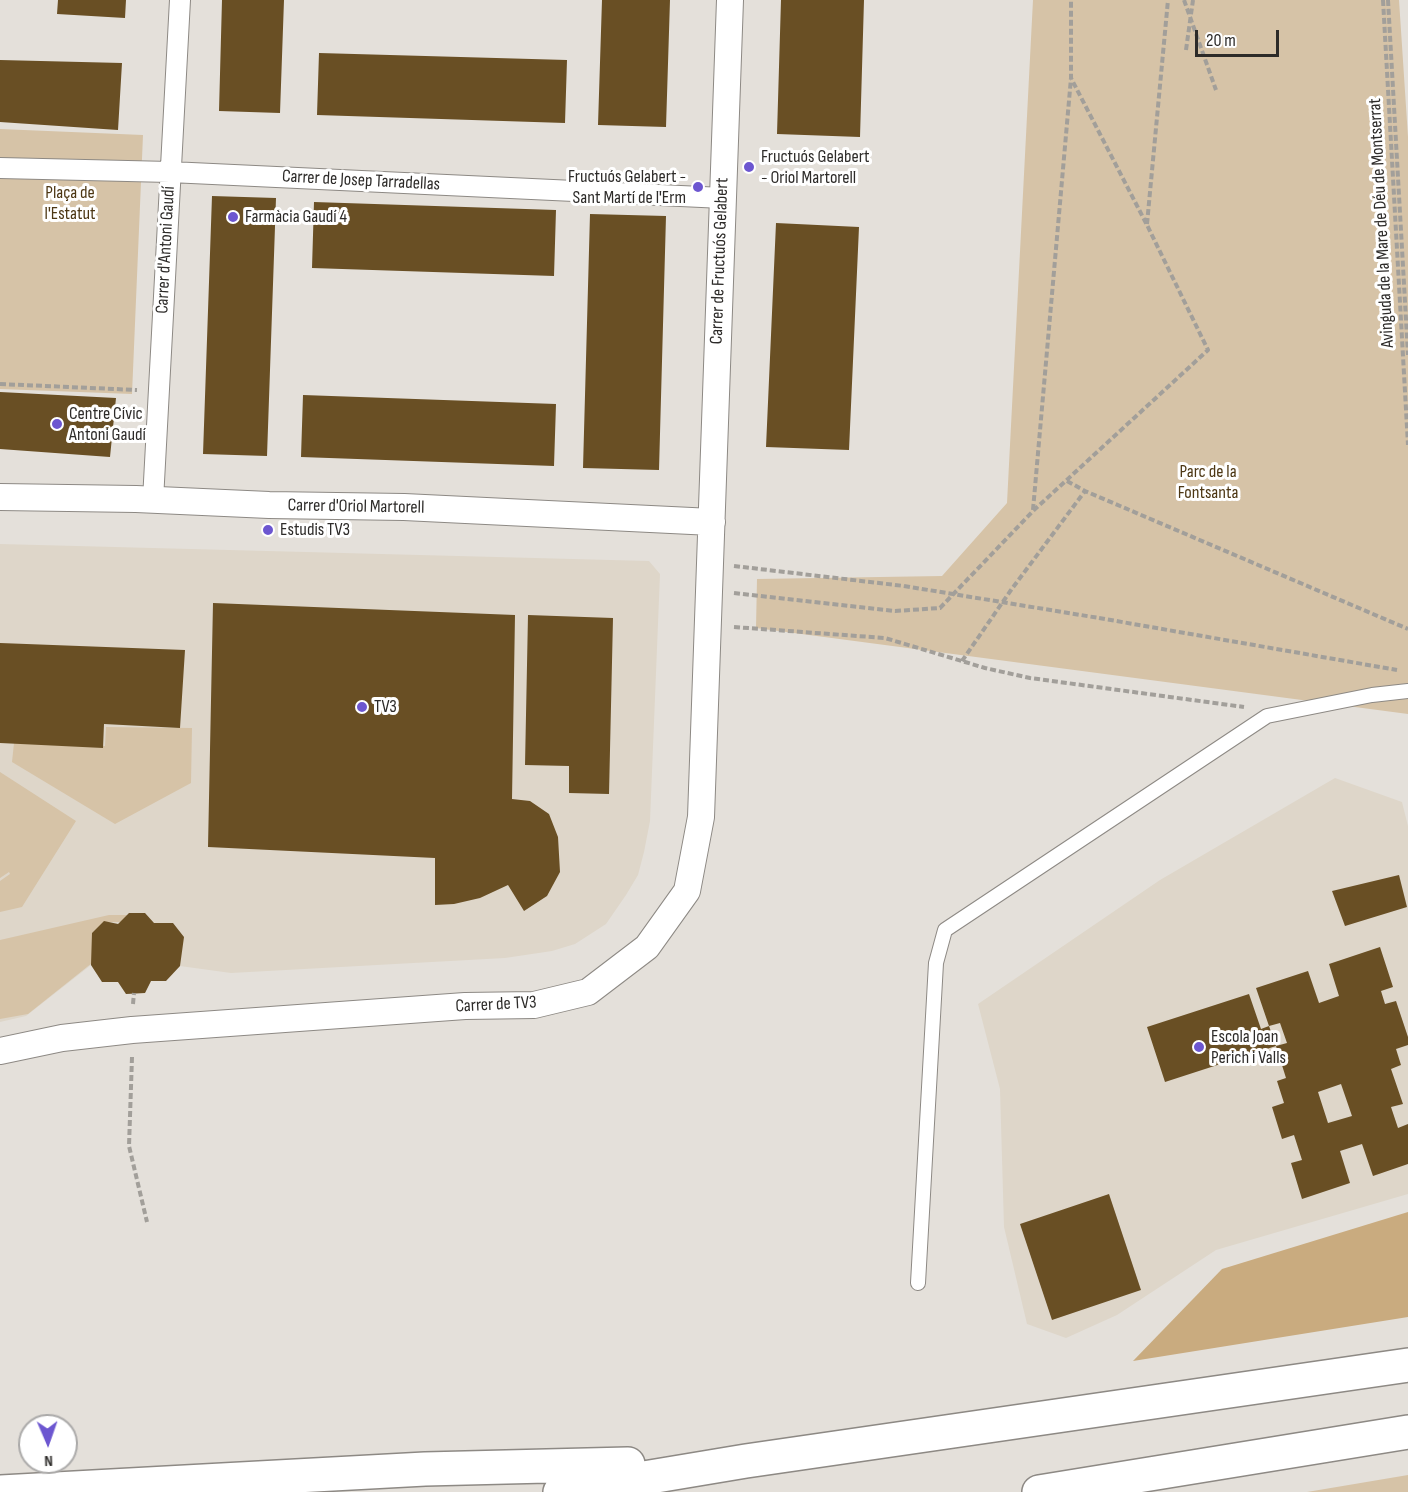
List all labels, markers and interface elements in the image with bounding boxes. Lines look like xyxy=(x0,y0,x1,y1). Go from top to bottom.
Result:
scale bar xyxy=(1198,18,1282,56)
text: 20 m xyxy=(1206,30,1236,51)
street label: Avinguda de la Mare de Déu de Montserrat xyxy=(1365,98,1399,348)
place label: Fructuós Gelabert - Oriol Martorell xyxy=(761,146,870,188)
marker: Fructuós Gelabert - Oriol Martorell xyxy=(742,160,756,174)
street label: Carrer de Josep Tarradellas xyxy=(281,166,441,196)
place label: Fructuós Gelabert - Sant Martí de l'Erm xyxy=(568,166,686,208)
street label: Carrer de Fructuós Gelabert xyxy=(706,177,734,345)
marker: Fructuós Gelabert - Sant Martí de l'Erm xyxy=(691,180,705,194)
park label: Plaça de l'Estatut xyxy=(45,182,95,224)
street label: Carrer d'Antoni Gaudí xyxy=(152,186,180,314)
place label: Farmàcia Gaudí 4 xyxy=(245,206,347,228)
marker: Farmàcia Gaudí 4 xyxy=(226,210,240,224)
place label: Centre Cívic Antoni Gaudí xyxy=(69,403,146,446)
marker: Centre Cívic Antoni Gaudí xyxy=(50,417,64,431)
park label: Parc de la Fontsanta xyxy=(1178,461,1238,504)
street label: Carrer d'Oriol Martorell xyxy=(287,495,425,519)
place label: Estudis TV3 xyxy=(280,519,350,541)
marker: Estudis TV3 xyxy=(261,523,275,537)
place label: TV3 xyxy=(374,696,397,718)
marker: TV3 xyxy=(355,700,369,714)
street label: Carrer de TV3 xyxy=(455,992,537,1018)
place label: Escola Joan Perich i Valls xyxy=(1211,1026,1286,1068)
marker: Escola Joan Perich i Valls xyxy=(1192,1040,1206,1054)
north arrow xyxy=(18,1414,78,1474)
text: N xyxy=(44,1451,53,1470)

